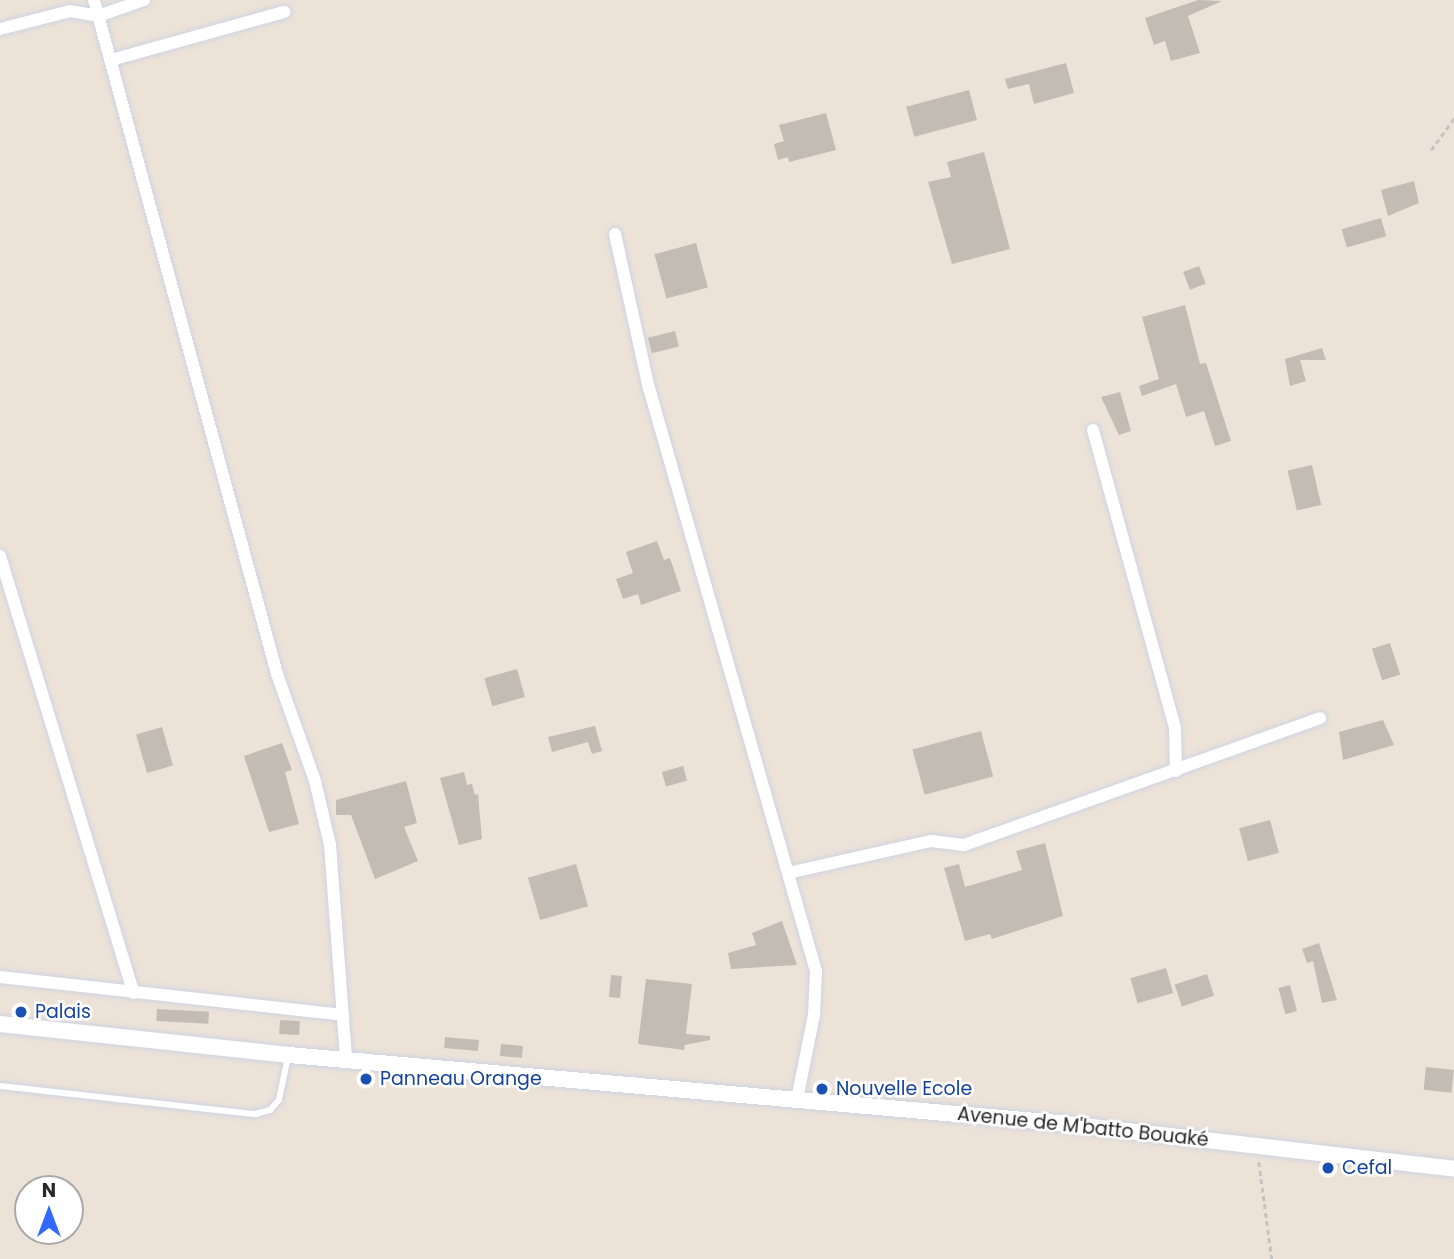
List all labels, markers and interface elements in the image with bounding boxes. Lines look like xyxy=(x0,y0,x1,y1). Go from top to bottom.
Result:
place label: Palais xyxy=(35,1001,91,1023)
marker: Palais xyxy=(13,1004,29,1020)
place label: Panneau Orange xyxy=(380,1068,542,1090)
marker: Panneau Orange xyxy=(358,1071,374,1087)
place label: Nouvelle Ecole xyxy=(836,1078,972,1100)
marker: Nouvelle Ecole xyxy=(814,1081,830,1097)
street label: Avenue de M'batto Bouaké xyxy=(956,1102,1210,1152)
place label: Cefal xyxy=(1342,1157,1392,1179)
marker: Cefal xyxy=(1320,1160,1336,1176)
north arrow xyxy=(14,1175,84,1245)
text: N xyxy=(42,1177,56,1204)

